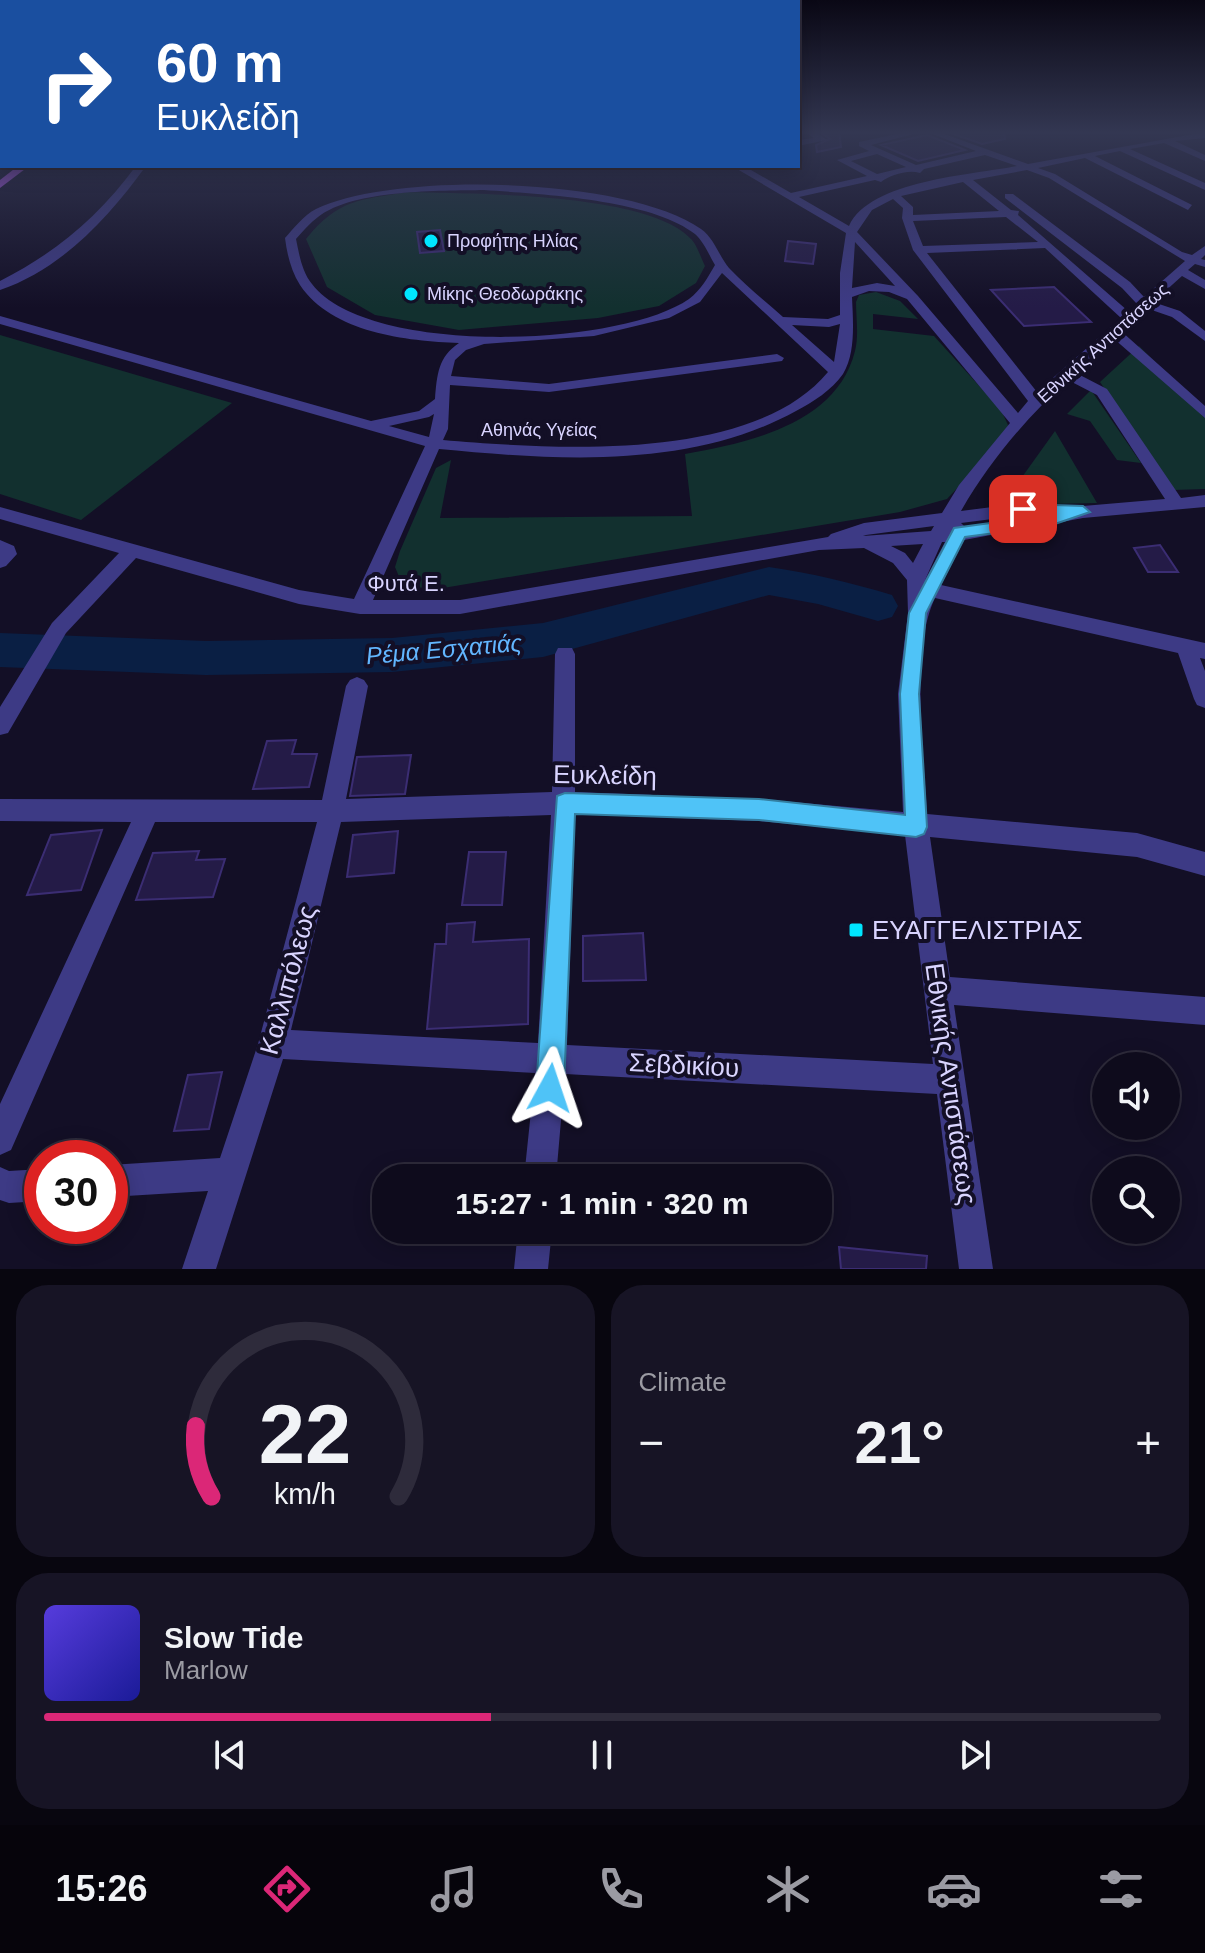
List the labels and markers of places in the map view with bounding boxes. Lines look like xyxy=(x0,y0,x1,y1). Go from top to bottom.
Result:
place label: Προφήτης Ηλίας xyxy=(447,231,578,251)
marker: Προφήτης Ηλίας xyxy=(422,232,440,250)
place label: Μίκης Θεοδωράκης xyxy=(427,284,583,304)
marker: Μίκης Θεοδωράκης xyxy=(402,285,420,303)
pin xyxy=(989,475,1057,543)
place label: ΕΥΑΓΓΕΛΙΣΤΡΙΑΣ xyxy=(872,915,1083,945)
marker: ΕΥΑΓΓΕΛΙΣΤΡΙΑΣ xyxy=(847,921,865,939)

